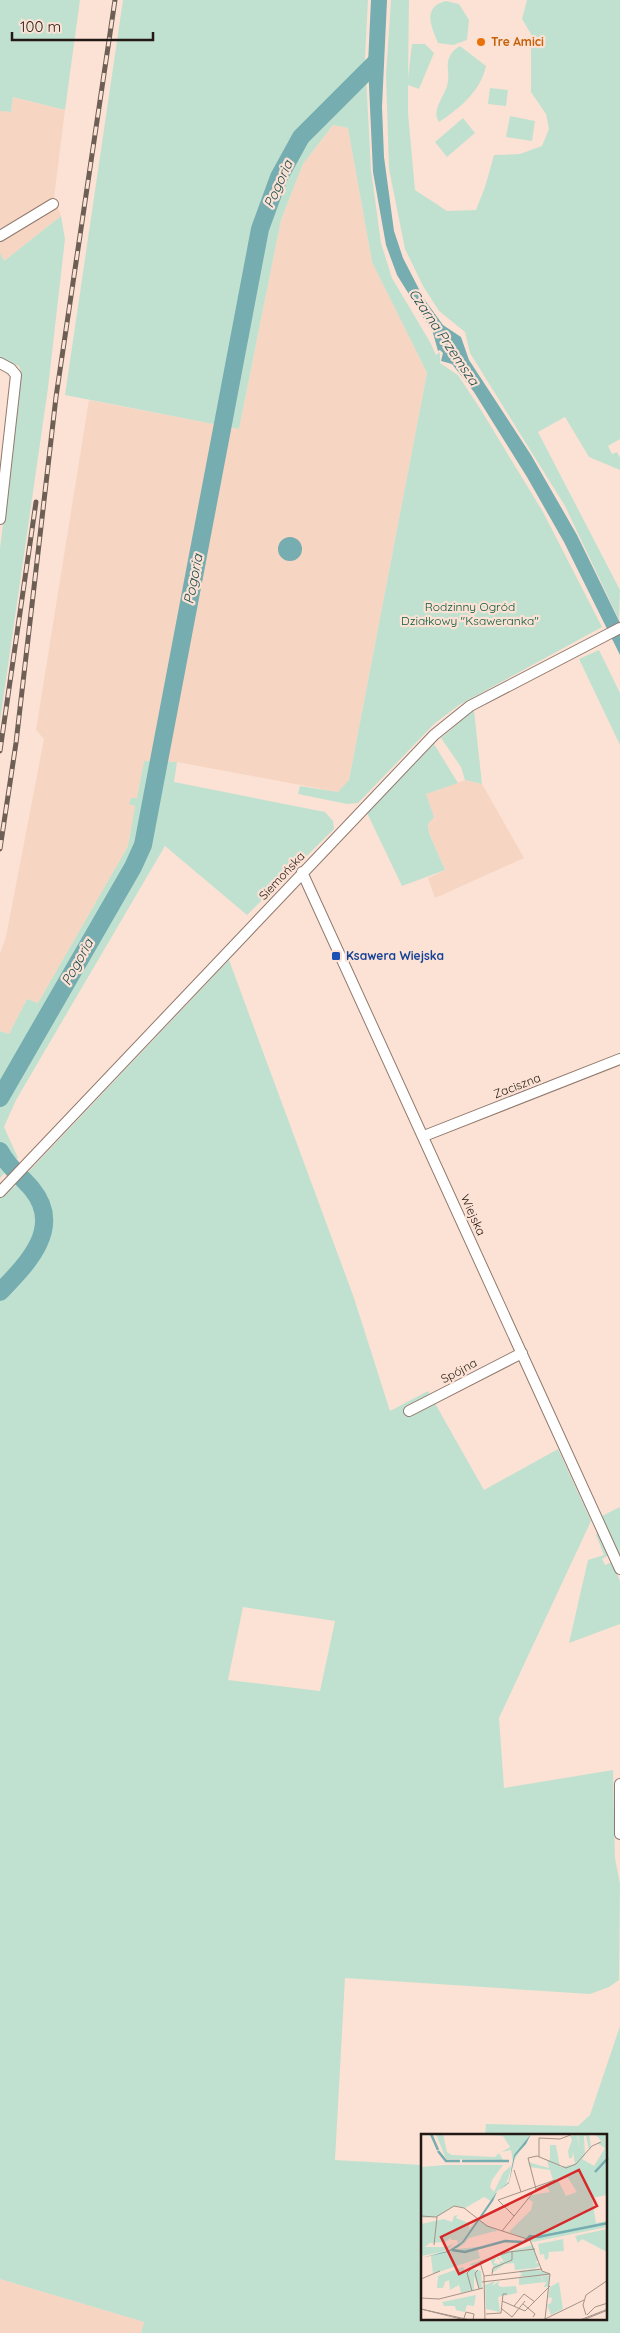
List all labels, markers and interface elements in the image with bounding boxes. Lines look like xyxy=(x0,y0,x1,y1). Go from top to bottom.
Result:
scale bar xyxy=(12,10,154,42)
text: 100 m xyxy=(20,17,61,36)
place label: Tre Amici xyxy=(491,34,544,49)
marker: Tre Amici xyxy=(475,36,487,48)
water label: Pogoria xyxy=(260,156,297,211)
water label: Czarna Przemsza xyxy=(405,285,484,390)
water label: Pogoria xyxy=(179,551,207,605)
park label: Rodzinny Ogród Działkowy "Ksaweranka" xyxy=(401,599,539,628)
street label: Siemońska xyxy=(256,848,308,903)
water label: Pogoria xyxy=(57,934,98,988)
place label: Ksawera Wiejska xyxy=(346,948,444,963)
marker: Ksawera Wiejska xyxy=(330,950,342,962)
street label: Zaciszna xyxy=(491,1070,543,1101)
street label: Wiejska xyxy=(458,1192,489,1238)
street label: Spójna xyxy=(438,1355,479,1386)
inset map xyxy=(421,2134,608,2320)

